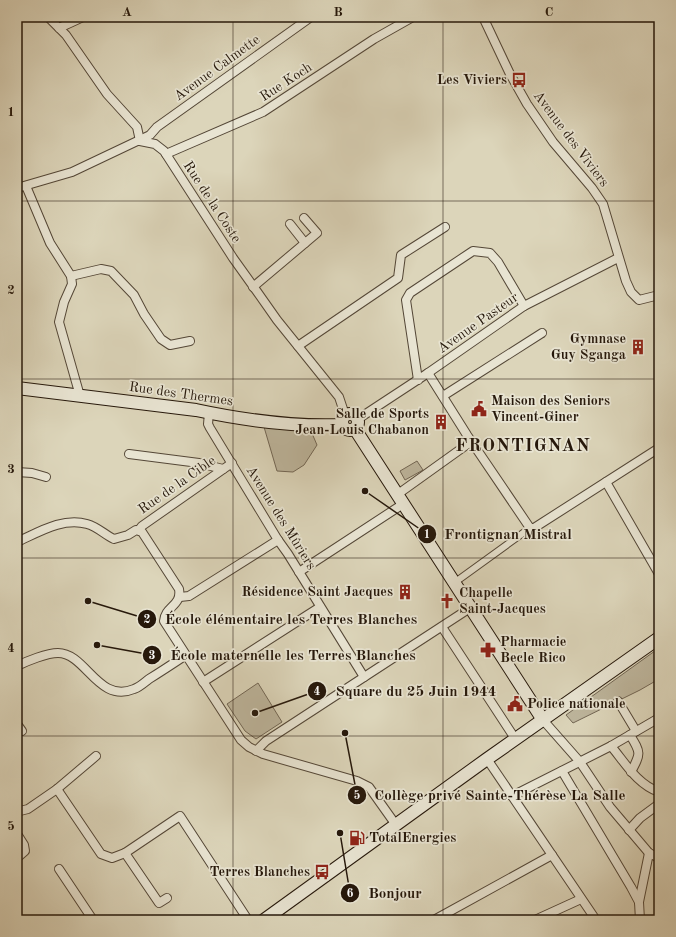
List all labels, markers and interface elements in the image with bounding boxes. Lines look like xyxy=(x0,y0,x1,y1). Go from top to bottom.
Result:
text: A xyxy=(122,6,132,19)
text: B xyxy=(333,6,343,19)
text: C xyxy=(545,6,553,19)
street label: Avenue Calmette xyxy=(172,32,262,104)
street label: Rue Koch xyxy=(257,60,315,104)
bus stop icon: Les Viviers xyxy=(510,71,528,89)
place label: Les Viviers xyxy=(437,73,507,87)
street label: Avenue des Viviers xyxy=(531,89,611,189)
text: 1 xyxy=(7,106,15,119)
street label: Rue de la Coste xyxy=(181,159,243,245)
text: 2 xyxy=(7,284,15,297)
street label: Avenue Pasteur xyxy=(435,290,521,356)
place label: Gymnase Guy Sganga xyxy=(551,332,626,362)
building icon: Gymnase Guy Sganga xyxy=(629,338,647,356)
street label: Rue des Thermes xyxy=(128,380,234,408)
place label: Maison des Seniors Vincent-Giner xyxy=(491,394,610,424)
public building icon: Maison des Seniors Vincent-Giner xyxy=(470,400,488,418)
place label: Salle de Sports Jean-Louis Chabanon xyxy=(295,407,429,437)
building icon: Salle de Sports Jean-Louis Chabanon xyxy=(432,413,450,431)
district label: FRONTIGNAN xyxy=(455,437,591,455)
street label: Rue de la Cible xyxy=(136,453,218,517)
text: 3 xyxy=(7,463,15,476)
street label: Avenue des Mûriers xyxy=(244,464,318,572)
callout: Frontignan Mistral xyxy=(417,521,580,548)
text: Frontignan Mistral xyxy=(444,528,572,543)
text: 1 xyxy=(424,529,430,541)
building icon: Résidence Saint Jacques xyxy=(396,583,414,601)
place label: Résidence Saint Jacques xyxy=(241,585,393,599)
place label: Chapelle Saint-Jacques xyxy=(459,586,546,616)
church icon: Chapelle Saint-Jacques xyxy=(438,592,456,610)
callout: École élémentaire les Terres Blanches xyxy=(137,606,425,633)
text: École élémentaire les Terres Blanches xyxy=(165,610,417,628)
text: 2 xyxy=(144,614,151,626)
place label: Pharmacie Becle Rico xyxy=(500,635,566,665)
callout: École maternelle les Terres Blanches xyxy=(142,641,424,668)
pharmacy icon: Pharmacie Becle Rico xyxy=(479,641,497,659)
text: 4 xyxy=(7,642,15,655)
text: École maternelle les Terres Blanches xyxy=(170,646,416,664)
text: 3 xyxy=(149,650,156,662)
callout: Square du 25 Juin 1944 xyxy=(307,677,504,704)
text: Square du 25 Juin 1944 xyxy=(335,685,497,700)
text: 4 xyxy=(314,686,321,698)
public building icon: Police nationale xyxy=(506,695,524,713)
place label: Police nationale xyxy=(527,697,626,711)
callout: Collège privé Sainte-Thérèse La Salle xyxy=(347,781,634,808)
text: 5 xyxy=(354,789,361,802)
text: Collège privé Sainte-Thérèse La Salle xyxy=(374,789,626,804)
text: 5 xyxy=(7,820,15,833)
fuel station icon: TotalEnergies xyxy=(348,829,366,847)
place label: TotalEnergies xyxy=(369,831,456,845)
bus stop icon: Terres Blanches xyxy=(313,863,331,881)
place label: Terres Blanches xyxy=(209,865,310,879)
callout: Bonjour xyxy=(340,879,430,906)
text: Bonjour xyxy=(368,887,422,902)
text: 6 xyxy=(347,888,354,900)

